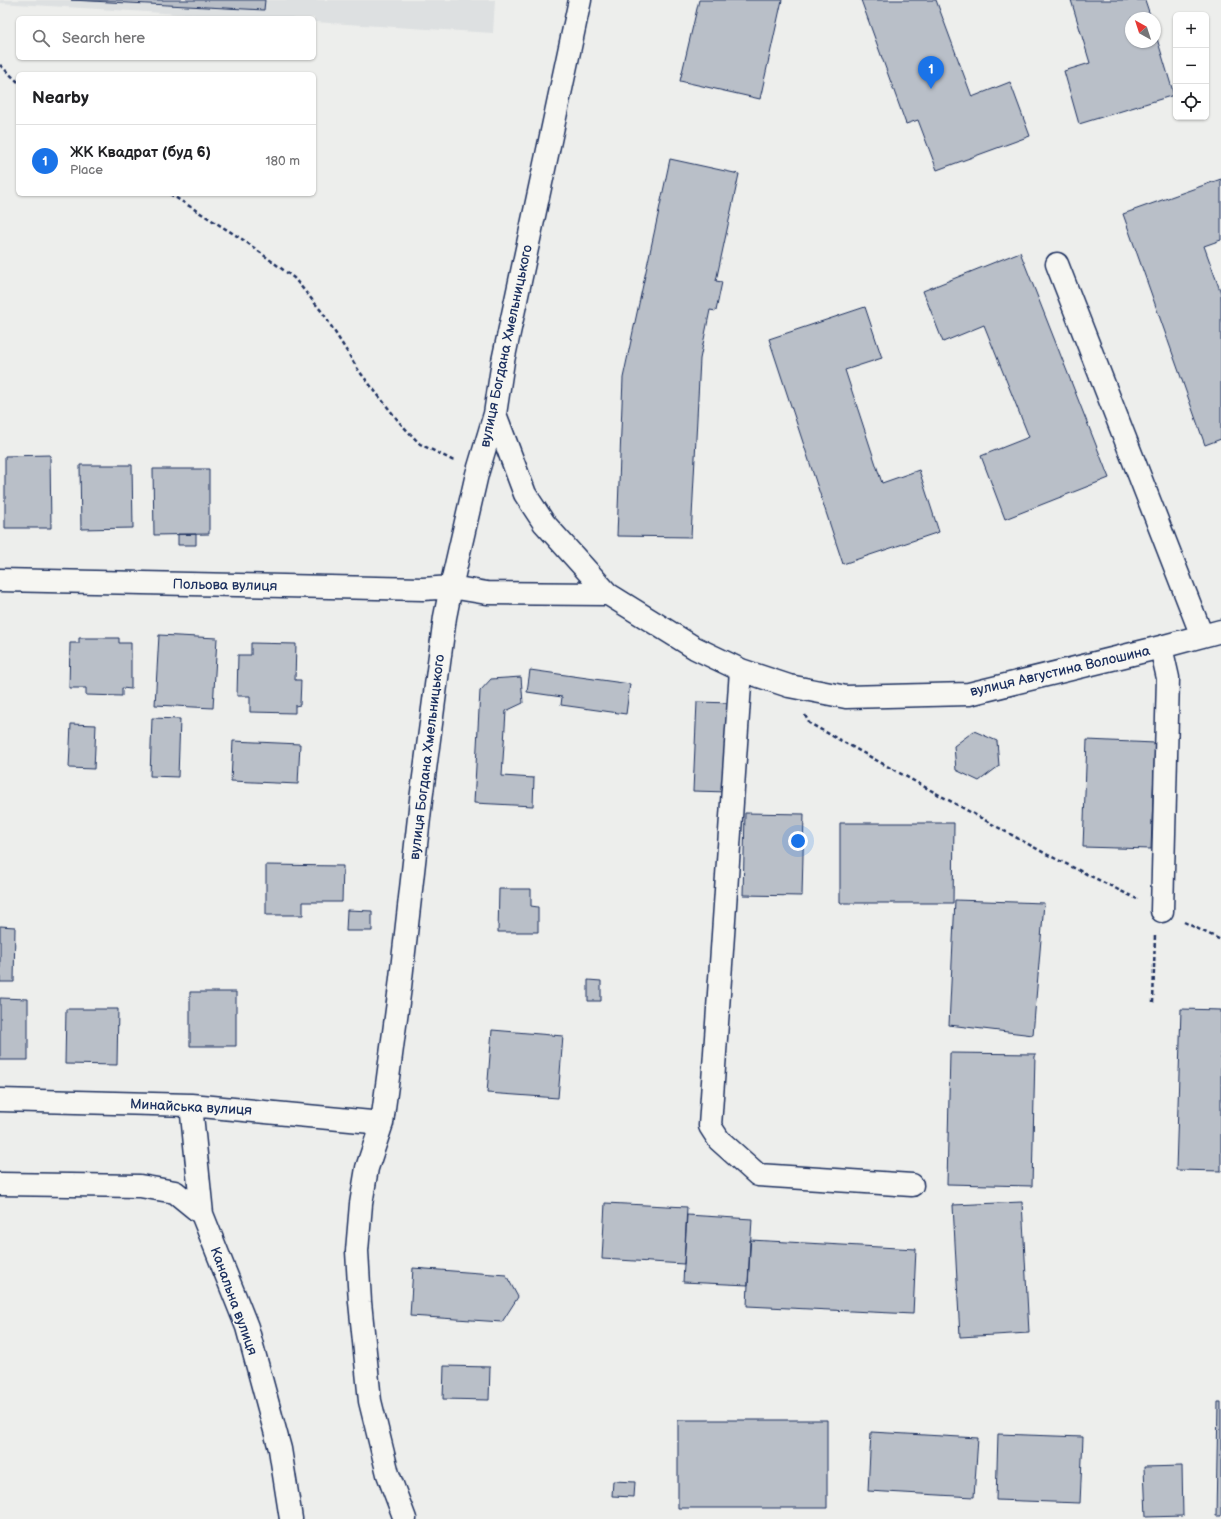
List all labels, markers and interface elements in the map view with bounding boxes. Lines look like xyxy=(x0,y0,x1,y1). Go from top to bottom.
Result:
north arrow xyxy=(1125,12,1161,48)
map controls xyxy=(1173,12,1209,120)
button: + xyxy=(1173,12,1209,48)
search box xyxy=(16,16,316,60)
icon: search xyxy=(30,27,52,49)
text: Search here xyxy=(62,29,145,48)
button: − xyxy=(1173,48,1209,84)
pin: 1 xyxy=(918,56,944,89)
button: locate xyxy=(1173,84,1209,120)
text: Nearby xyxy=(32,88,89,108)
text: ЖК Квадрат (буд 6) xyxy=(70,143,211,162)
text: 1 xyxy=(42,153,48,169)
text: 180 m xyxy=(265,153,300,169)
text: Place xyxy=(70,162,103,178)
street label: вулиця Богдана Хмельницького xyxy=(476,243,536,449)
street label: Польова вулиця xyxy=(172,576,278,594)
street label: вулиця Августина Волошина xyxy=(968,642,1152,700)
street label: вулиця Богдана Хмельницького xyxy=(406,653,448,861)
your location xyxy=(788,831,808,851)
street label: Минайська вулиця xyxy=(129,1095,253,1119)
street label: Канальна вулиця xyxy=(207,1245,262,1358)

